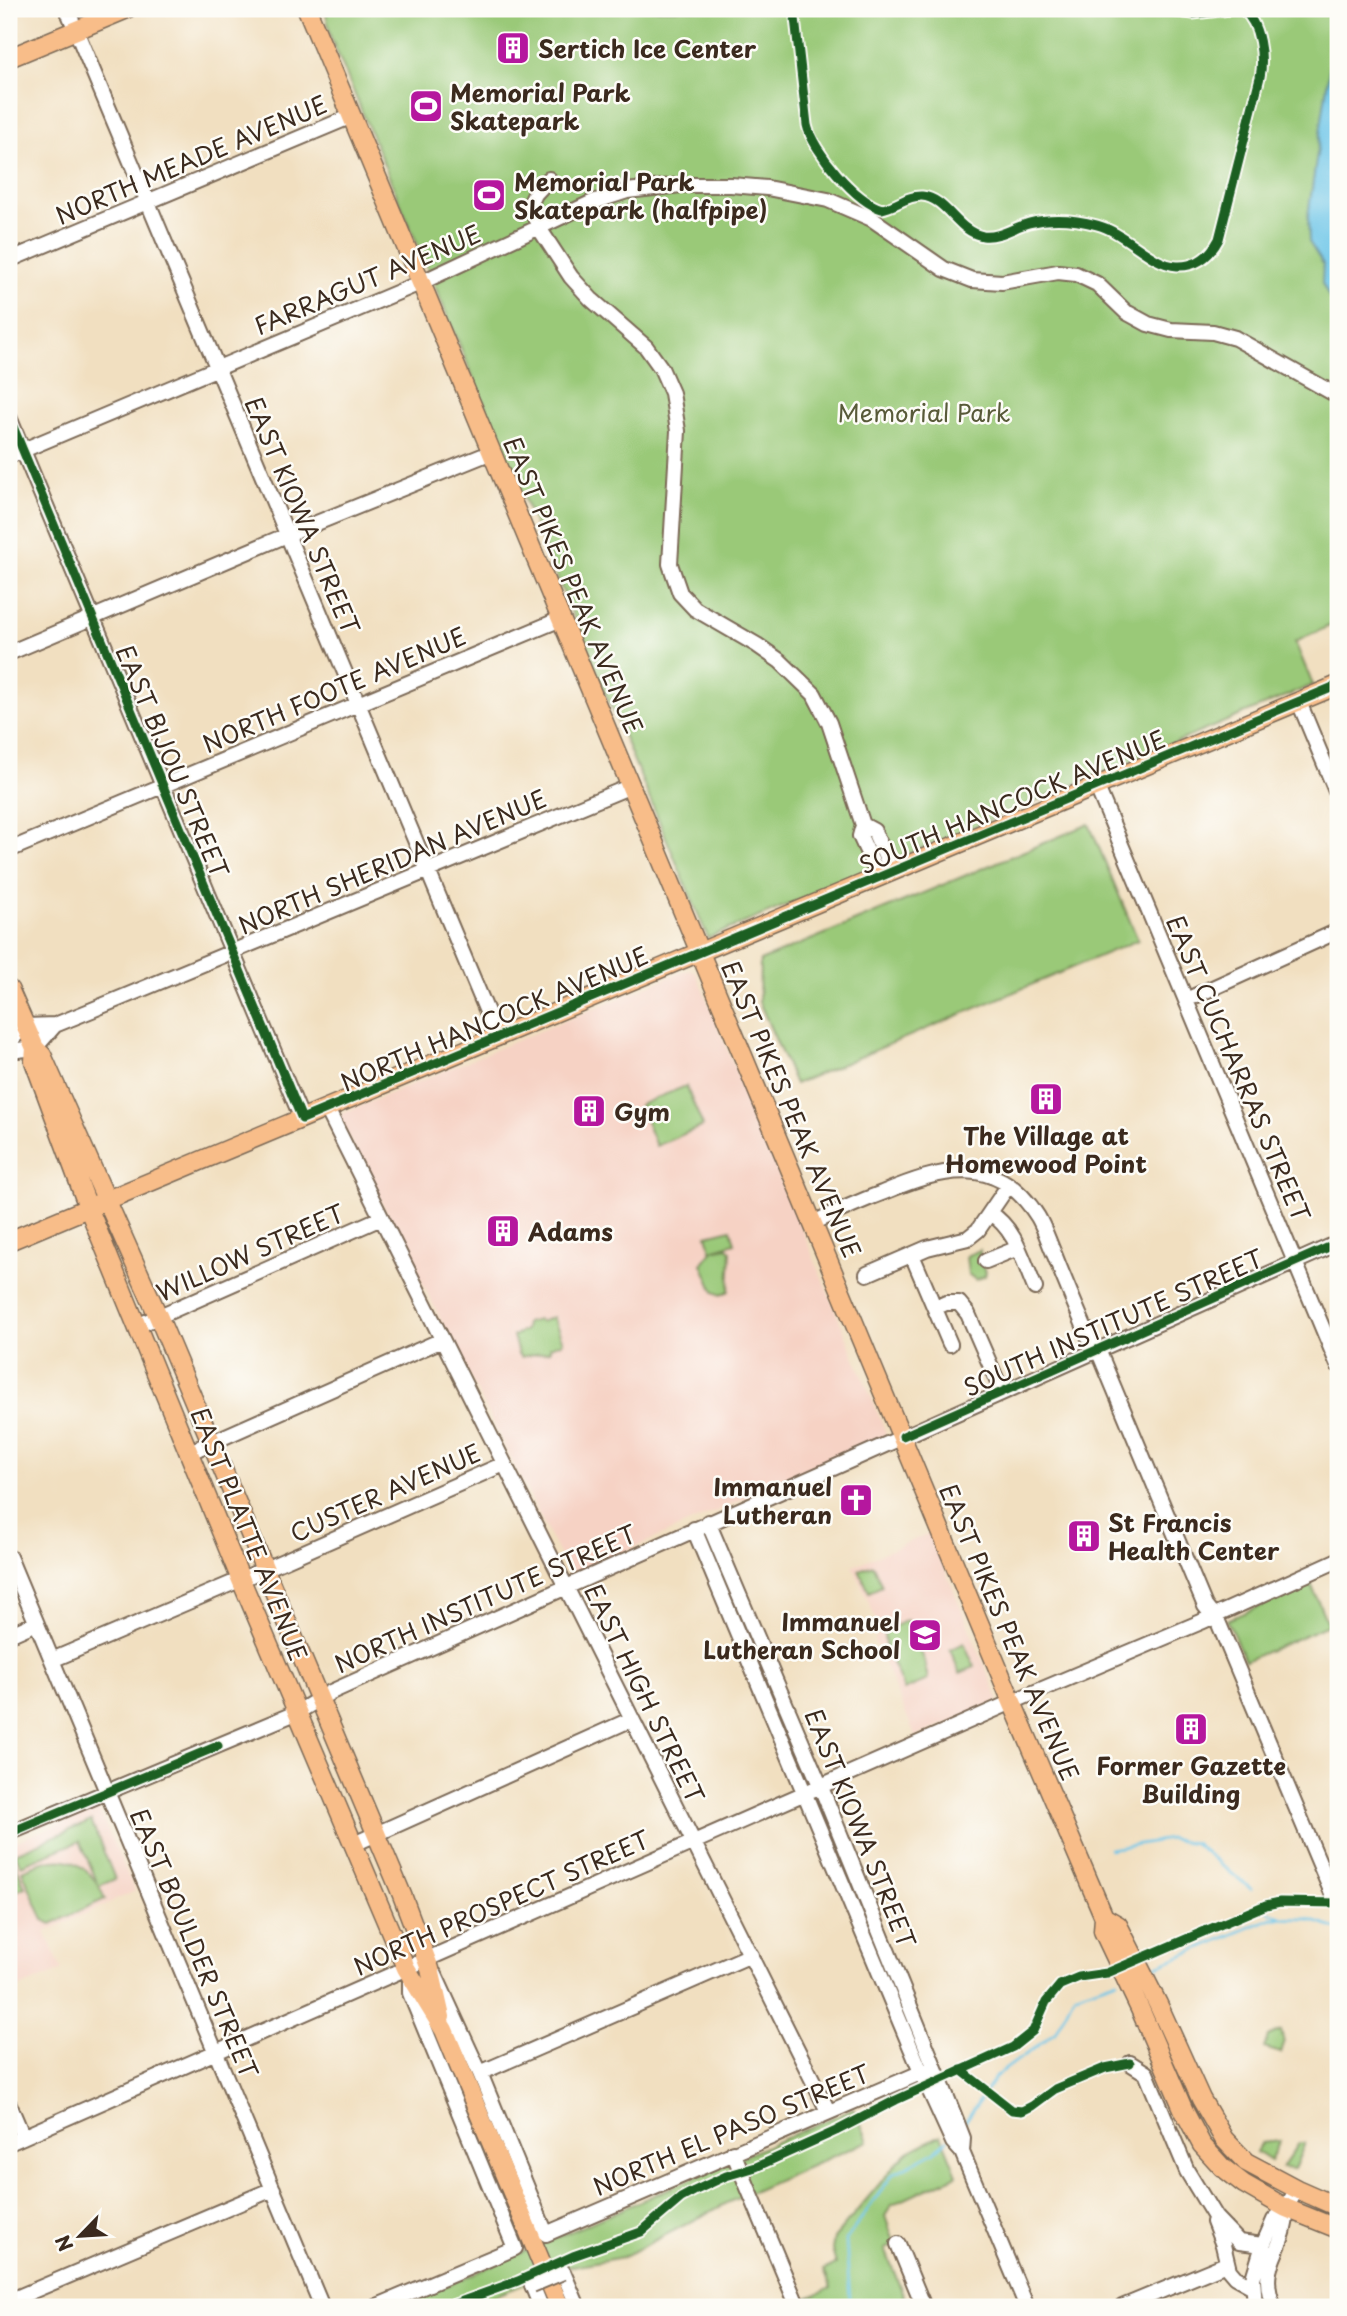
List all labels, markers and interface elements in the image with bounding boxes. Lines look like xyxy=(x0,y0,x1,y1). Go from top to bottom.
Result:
building icon: Sertich Ice Center xyxy=(494,29,532,67)
place label: Sertich Ice Center xyxy=(538,30,757,66)
place label: Memorial Park Skatepark xyxy=(450,74,631,138)
street label: NORTH MEADE AVENUE xyxy=(50,85,332,233)
sports icon: Memorial Park Skatepark xyxy=(407,87,445,125)
place label: Memorial Park Skatepark (halfpipe) xyxy=(514,163,768,227)
sports icon: Memorial Park Skatepark (halfpipe) xyxy=(470,176,508,214)
street label: FARRAGUT AVENUE xyxy=(248,215,486,343)
street label: EAST KIOWA STREET xyxy=(237,391,370,640)
park label: Memorial Park xyxy=(838,394,1010,430)
street label: EAST PIKES PEAK AVENUE xyxy=(495,431,653,739)
street label: NORTH FOOTE AVENUE xyxy=(197,617,471,761)
street label: EAST BIJOU STREET xyxy=(108,639,239,884)
street label: SOUTH HANCOCK AVENUE xyxy=(853,720,1171,882)
street label: NORTH SHERIDAN AVENUE xyxy=(232,780,552,942)
street label: EAST CUCHARRAS STREET xyxy=(1158,909,1320,1227)
street label: NORTH HANCOCK AVENUE xyxy=(334,937,654,1099)
street label: EAST PIKES PEAK AVENUE xyxy=(713,955,871,1263)
building icon: The Village at Homewood Point xyxy=(1027,1080,1065,1118)
building icon: Gym xyxy=(570,1092,608,1130)
place label: Gym xyxy=(614,1093,670,1129)
place label: The Village at Homewood Point xyxy=(945,1117,1147,1181)
street label: WILLOW STREET xyxy=(150,1194,350,1310)
building icon: Adams xyxy=(484,1212,522,1250)
place label: Adams xyxy=(528,1213,613,1249)
street label: SOUTH INSTITUTE STREET xyxy=(957,1239,1269,1404)
street label: EAST PLATTE AVENUE xyxy=(183,1402,317,1666)
street label: CUSTER AVENUE xyxy=(284,1434,486,1550)
place label: Immanuel Lutheran xyxy=(713,1468,832,1532)
street label: EAST PIKES PEAK AVENUE xyxy=(931,1478,1089,1786)
church icon: Immanuel Lutheran xyxy=(837,1481,875,1519)
place label: St Francis Health Center xyxy=(1108,1504,1280,1568)
street label: NORTH INSTITUTE STREET xyxy=(328,1515,642,1681)
building icon: St Francis Health Center xyxy=(1065,1517,1103,1555)
street label: EAST HIGH STREET xyxy=(576,1577,714,1809)
place label: Immanuel Lutheran School xyxy=(703,1603,900,1667)
school or university icon: Immanuel Lutheran School xyxy=(906,1616,944,1654)
street label: EAST KIOWA STREET xyxy=(797,1703,926,1953)
building icon: Former Gazette Building xyxy=(1172,1710,1210,1748)
place label: Former Gazette Building xyxy=(1096,1747,1286,1811)
street label: EAST BOULDER STREET xyxy=(122,1803,269,2084)
street label: NORTH PROSPECT STREET xyxy=(347,1820,655,1984)
street label: NORTH EL PASO STREET xyxy=(587,2054,876,2204)
north arrow xyxy=(46,2200,116,2270)
text: N xyxy=(48,2231,80,2256)

